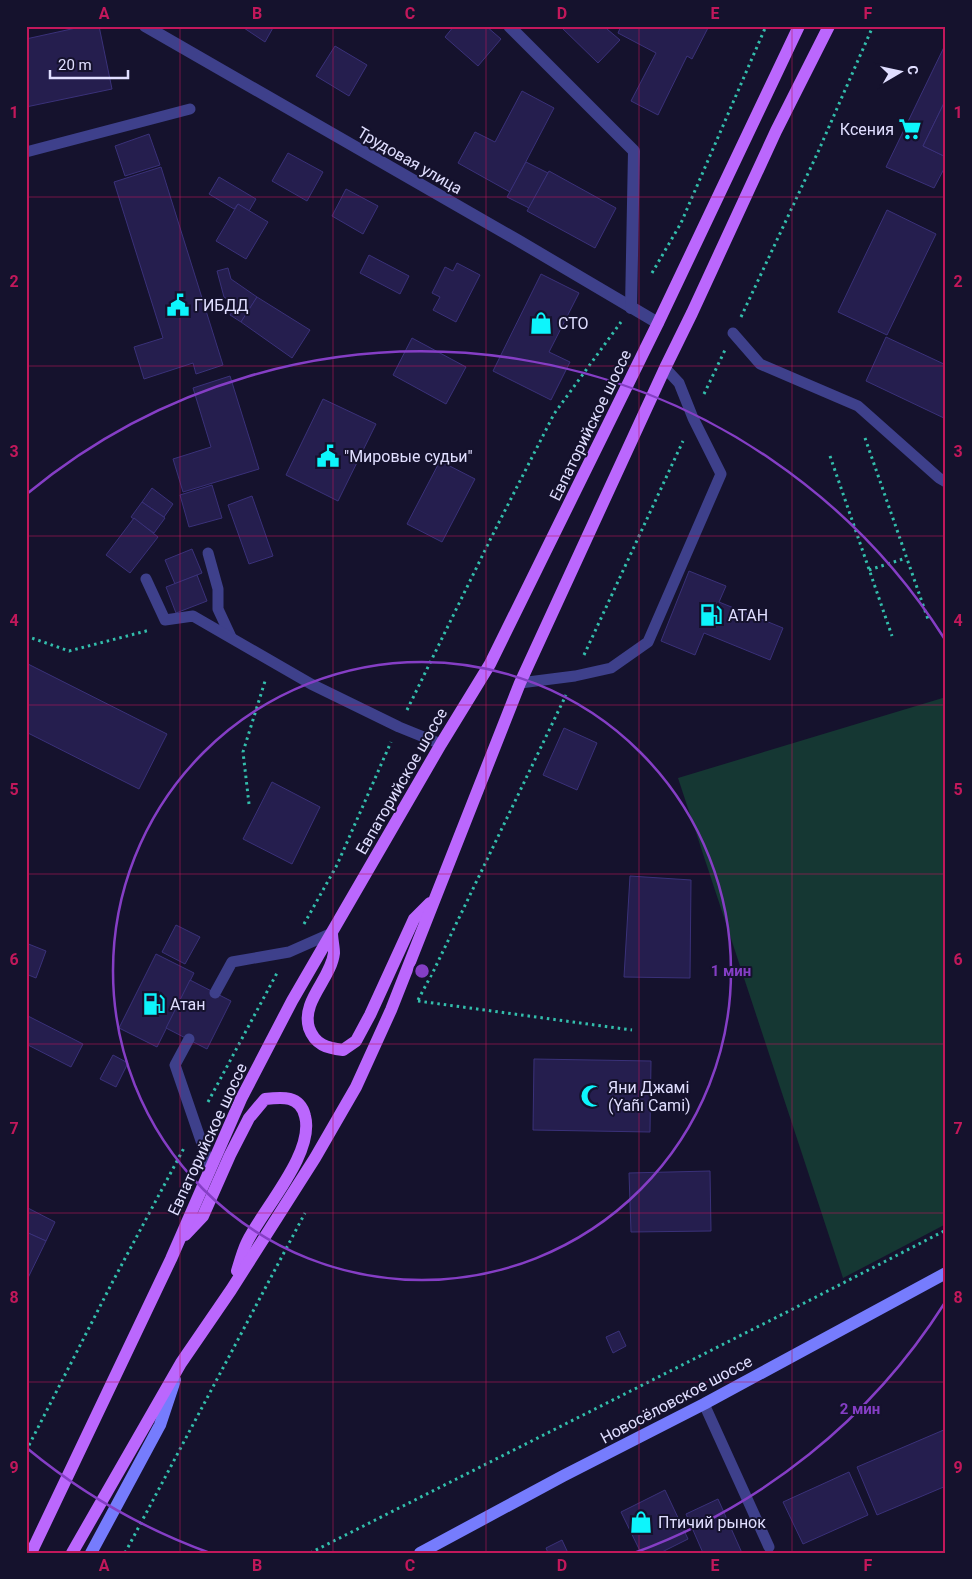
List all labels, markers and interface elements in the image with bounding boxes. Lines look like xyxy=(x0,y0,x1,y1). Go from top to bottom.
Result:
text: A xyxy=(99,4,110,23)
text: B xyxy=(252,4,262,23)
text: C xyxy=(405,4,415,23)
text: D xyxy=(557,4,567,23)
text: E xyxy=(711,4,720,23)
text: F xyxy=(864,4,873,23)
scale bar xyxy=(50,48,128,80)
north arrow xyxy=(874,48,924,98)
text: 20 m xyxy=(58,56,92,74)
text: С xyxy=(904,64,921,76)
text: 1 xyxy=(9,103,19,122)
text: 1 xyxy=(953,103,963,122)
supermarket icon: Ксения xyxy=(897,116,923,142)
place label: Ксения xyxy=(840,120,894,139)
street label: Трудовая улица xyxy=(354,123,466,198)
text: 2 xyxy=(9,272,19,291)
text: 2 xyxy=(953,272,963,291)
public building icon: ГИБДД xyxy=(165,292,191,318)
place label: ГИБДД xyxy=(194,296,249,315)
shop icon: СТО xyxy=(528,310,554,336)
place label: СТО xyxy=(558,314,589,333)
street label: Евпаторийское шоссе xyxy=(546,347,635,504)
text: 3 xyxy=(9,442,19,461)
text: 3 xyxy=(953,442,963,461)
public building icon: "Мировые судьи" xyxy=(315,443,341,469)
place label: "Мировые судьи" xyxy=(344,447,473,466)
fuel station icon: АТАН xyxy=(698,602,724,628)
place label: АТАН xyxy=(728,606,768,625)
text: 4 xyxy=(9,611,19,630)
text: 4 xyxy=(953,611,963,630)
street label: Евпаторийское шоссе xyxy=(352,705,451,858)
text: 5 xyxy=(9,780,19,799)
text: 5 xyxy=(953,780,963,799)
text: 6 xyxy=(9,950,19,969)
text: 6 xyxy=(953,950,963,969)
centre of rings xyxy=(413,962,431,980)
text: 1 мин xyxy=(711,962,751,980)
fuel station icon: Атан xyxy=(141,991,167,1017)
place label: Атан xyxy=(170,995,206,1014)
street label: Евпаторийское шоссе xyxy=(164,1060,251,1218)
place label: Яни Джамі (Yañı Cami) xyxy=(608,1078,691,1115)
mosque icon: Яни Джамі (Yañı Cami) xyxy=(579,1083,605,1109)
text: 7 xyxy=(9,1119,19,1138)
text: 7 xyxy=(953,1119,963,1138)
text: 8 xyxy=(9,1288,19,1307)
text: 8 xyxy=(953,1288,963,1307)
street label: Новосёловское шоссе xyxy=(597,1351,755,1447)
text: 2 мин xyxy=(840,1400,880,1418)
text: 9 xyxy=(9,1458,19,1477)
text: 9 xyxy=(953,1458,963,1477)
shop icon: Птичий рынок xyxy=(628,1509,654,1535)
place label: Птичий рынок xyxy=(658,1513,766,1532)
text: A xyxy=(99,1556,110,1575)
text: B xyxy=(252,1556,262,1575)
text: C xyxy=(405,1556,415,1575)
text: D xyxy=(557,1556,567,1575)
text: E xyxy=(711,1556,720,1575)
text: F xyxy=(864,1556,873,1575)

